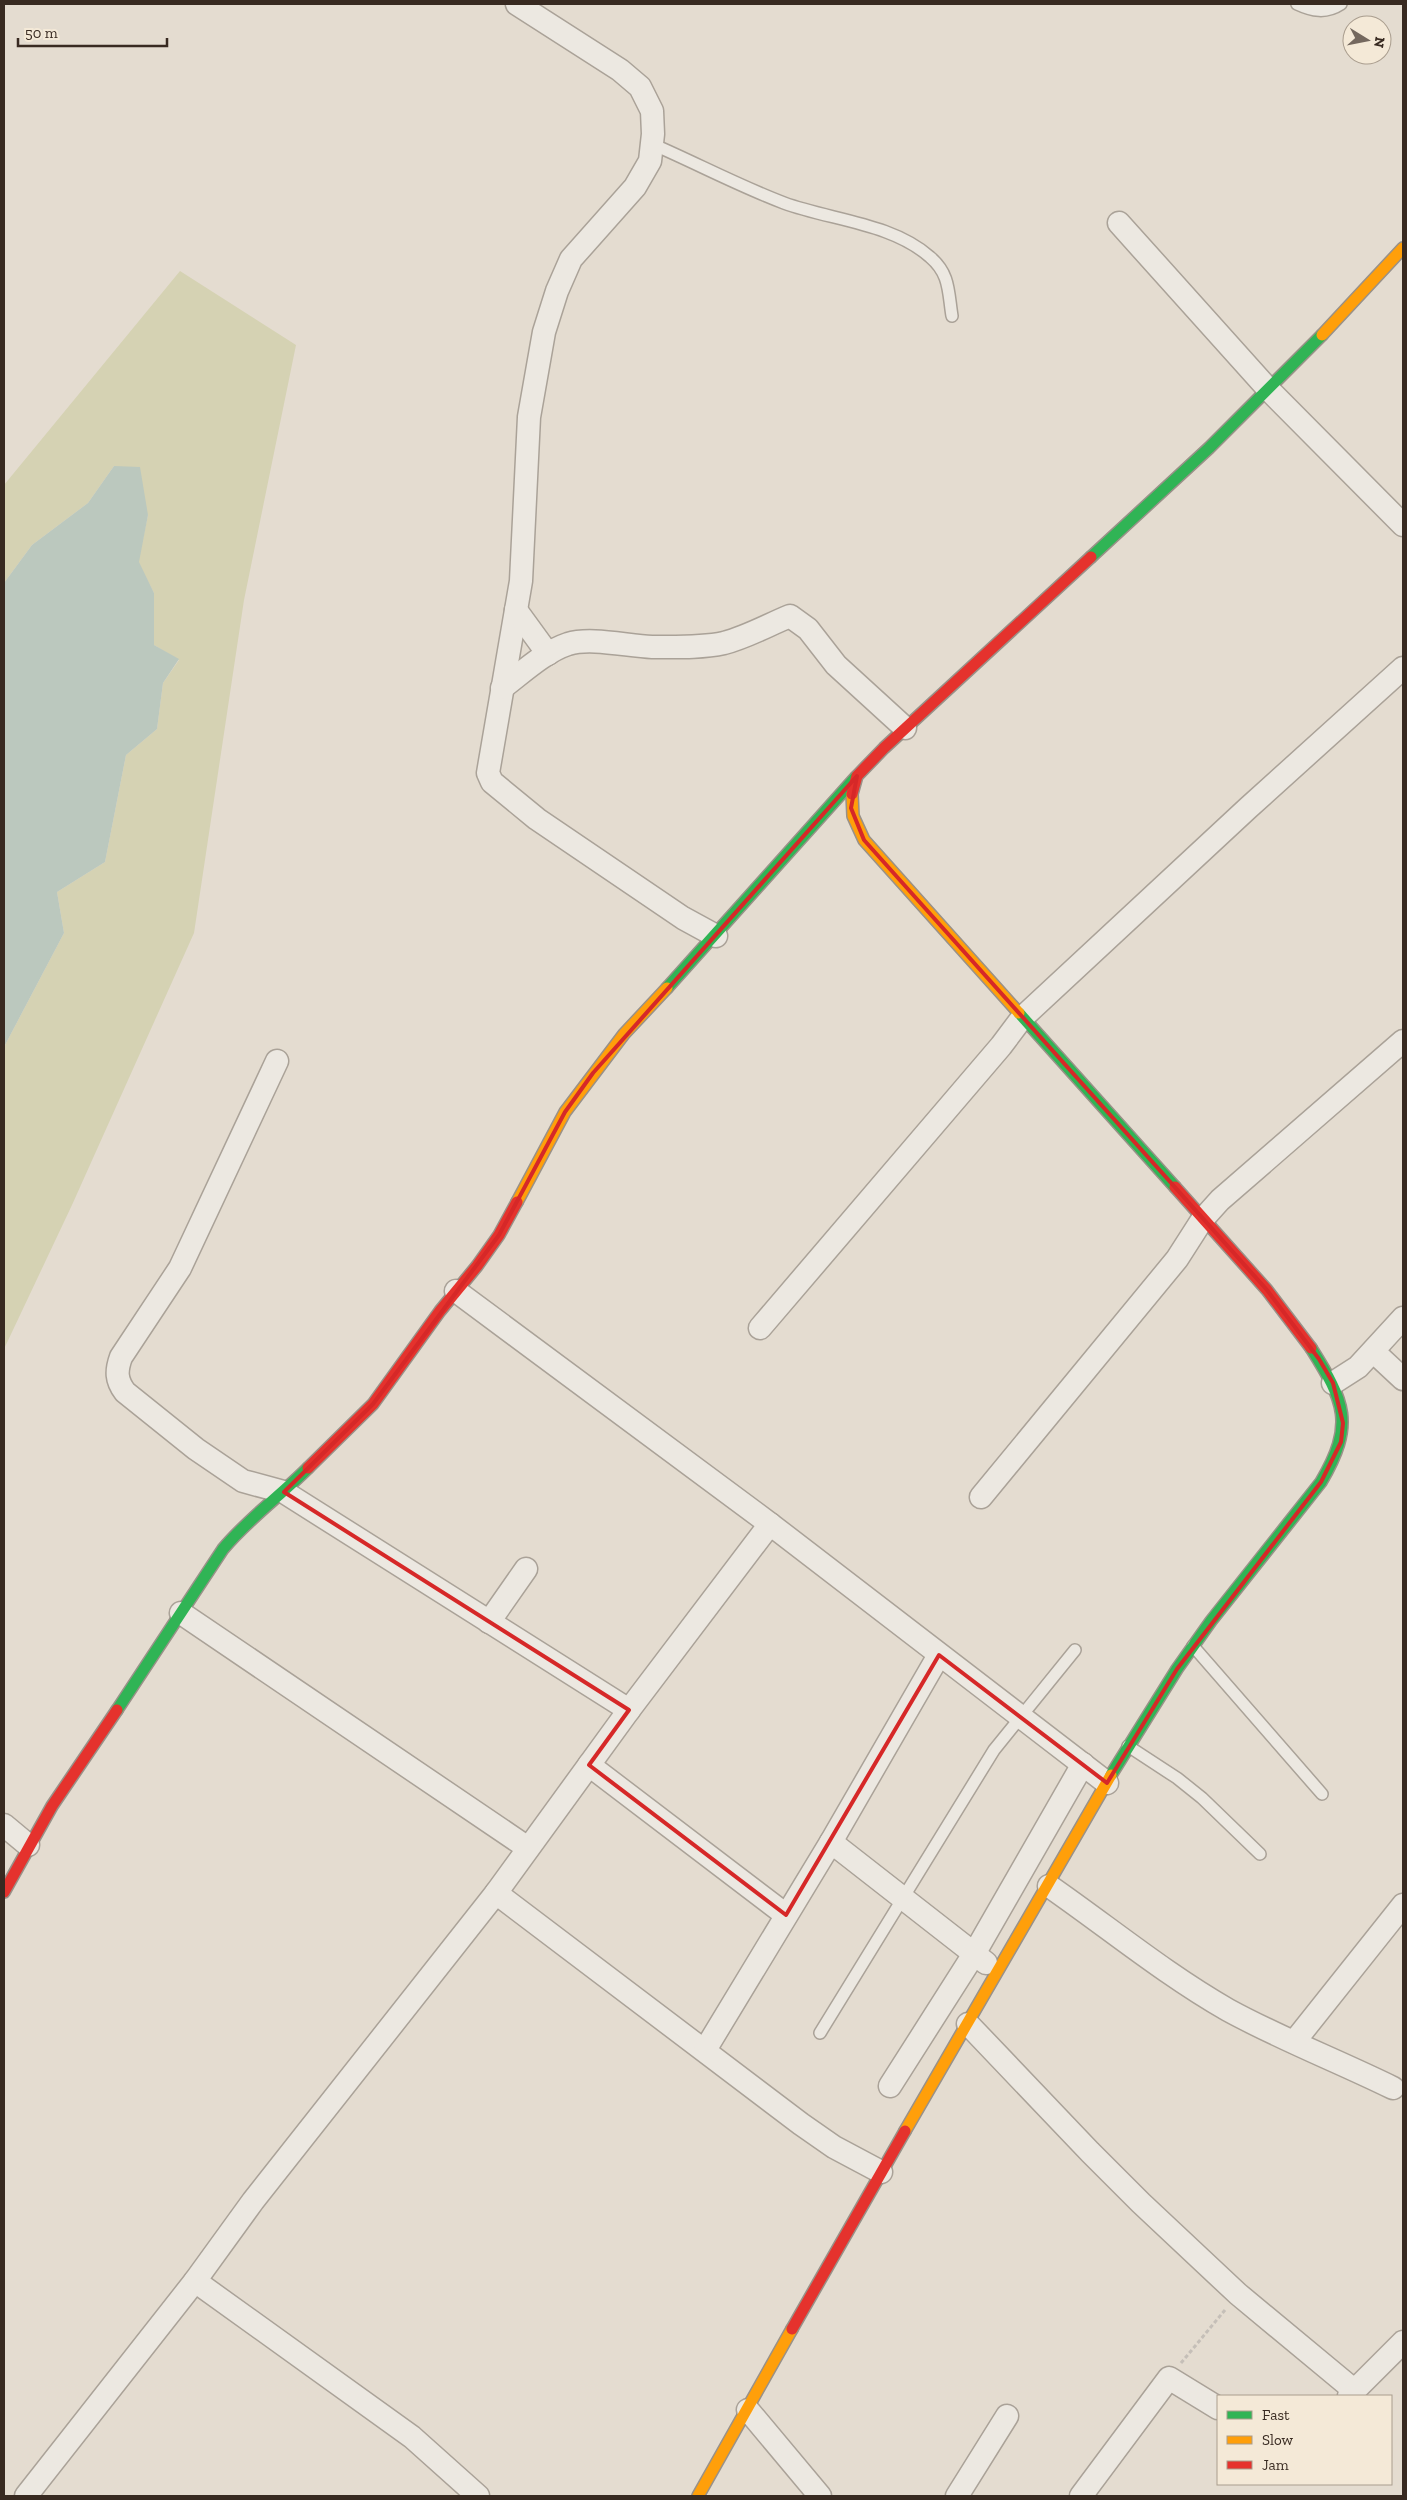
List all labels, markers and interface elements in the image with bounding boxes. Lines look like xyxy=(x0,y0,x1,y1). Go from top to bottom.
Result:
scale bar xyxy=(18,15,166,47)
north arrow xyxy=(1342,15,1392,65)
text: 50 m xyxy=(25,24,58,42)
text: N xyxy=(1370,35,1389,49)
legend xyxy=(1217,2395,1392,2485)
text: Fast xyxy=(1262,2406,1290,2424)
text: Slow xyxy=(1262,2431,1294,2449)
text: Jam xyxy=(1262,2456,1289,2474)

